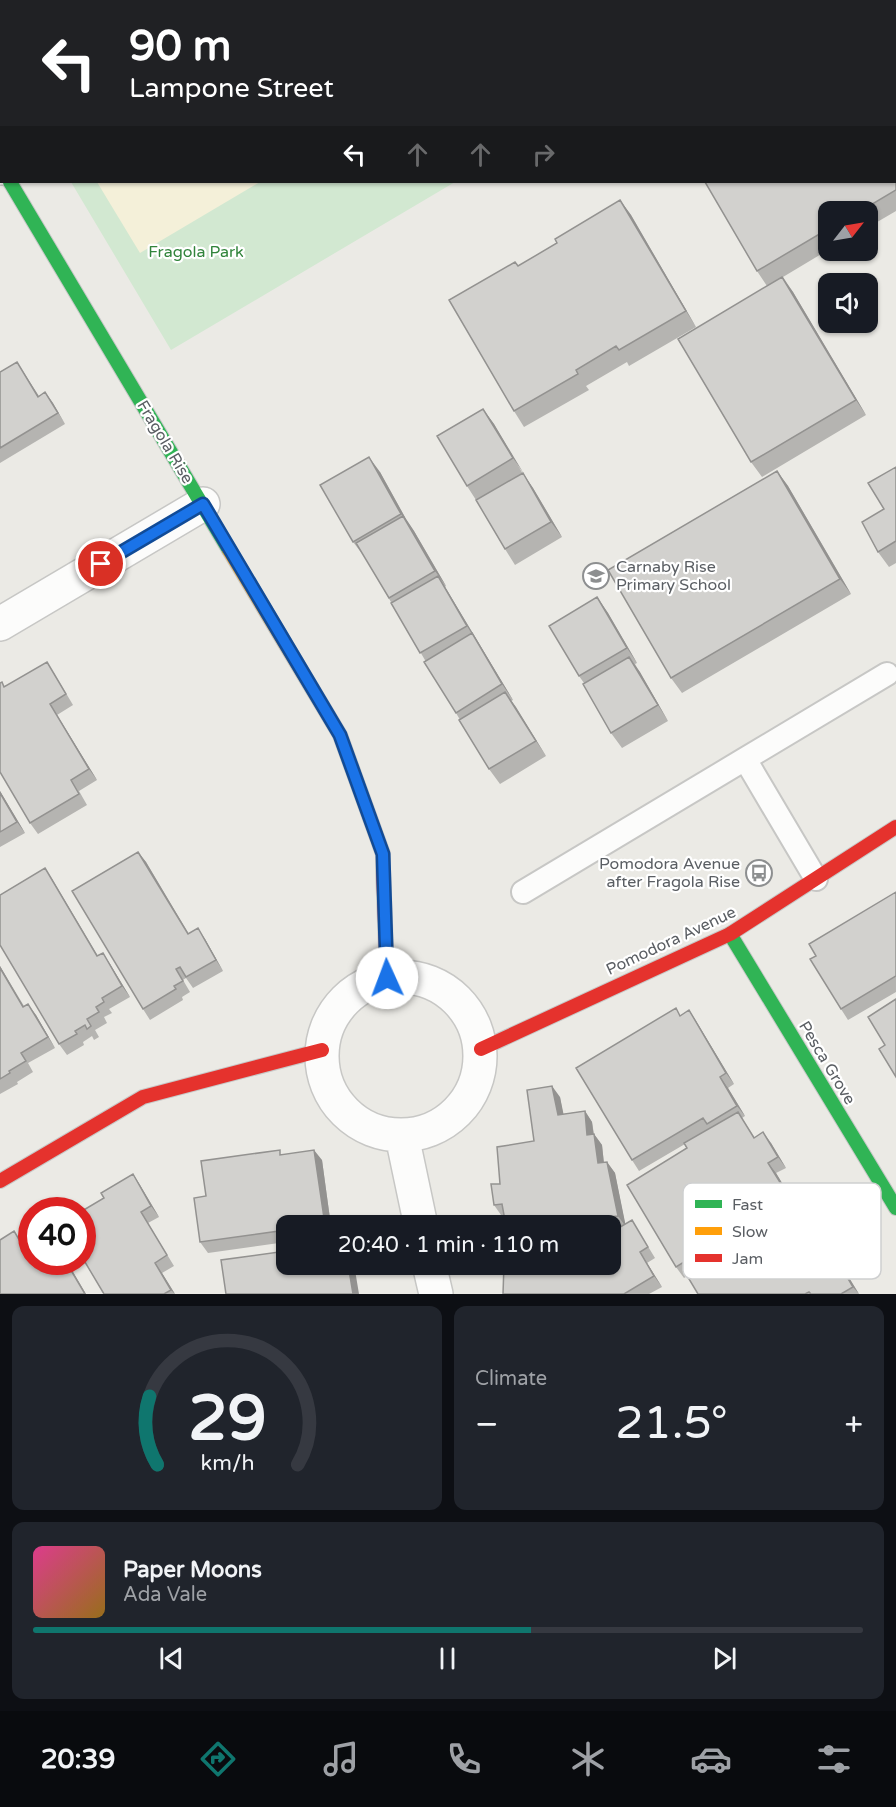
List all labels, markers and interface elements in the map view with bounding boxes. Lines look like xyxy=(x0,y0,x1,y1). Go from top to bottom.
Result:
text: 90 m xyxy=(129,21,231,72)
icon: left xyxy=(30,24,108,102)
text: Lampone Street xyxy=(129,72,334,105)
icon: left xyxy=(338,138,371,171)
icon: ahead xyxy=(401,138,434,171)
icon: ahead xyxy=(464,138,497,171)
icon: right xyxy=(527,138,560,171)
north arrow xyxy=(818,201,878,261)
map controls xyxy=(818,201,878,333)
park label: Fragola Park xyxy=(148,242,244,262)
button: sound xyxy=(818,273,878,333)
street label: Fragola Rise xyxy=(132,397,198,487)
pin xyxy=(75,538,126,589)
icon: arrive xyxy=(84,547,117,580)
place label: Carnaby Rise Primary School xyxy=(616,557,731,595)
school or university icon: Carnaby Rise Primary School xyxy=(581,561,611,591)
place label: Pomodora Avenue after Fragola Rise xyxy=(599,854,740,892)
bus stop icon: Pomodora Avenue after Fragola Rise xyxy=(744,858,774,888)
street label: Pomodora Avenue xyxy=(603,902,739,980)
position arrow xyxy=(355,946,419,1010)
street label: Pesca Grove xyxy=(794,1018,860,1108)
legend xyxy=(683,1183,881,1279)
text: Fast xyxy=(732,1195,763,1215)
speed limit sign: 40 xyxy=(18,1197,96,1275)
text: Slow xyxy=(732,1222,768,1242)
text: 20:40 · 1 min · 110 m xyxy=(338,1232,559,1258)
text: Jam xyxy=(732,1249,763,1269)
text: Climate xyxy=(475,1367,547,1391)
text: 29 xyxy=(188,1382,266,1457)
text: 21.5° xyxy=(615,1397,728,1451)
text: − xyxy=(475,1405,499,1444)
text: + xyxy=(844,1405,863,1444)
text: km/h xyxy=(200,1450,254,1476)
text: Paper Moons xyxy=(123,1557,262,1583)
text: Ada Vale xyxy=(123,1583,207,1607)
icon: previous xyxy=(155,1642,188,1675)
icon: pause xyxy=(431,1642,464,1675)
icon: next xyxy=(708,1642,741,1675)
icon: directions xyxy=(197,1738,239,1780)
icon: music xyxy=(320,1738,362,1780)
icon: phone xyxy=(443,1738,485,1780)
icon: climate xyxy=(567,1738,609,1780)
icon: car xyxy=(690,1738,732,1780)
icon: filters xyxy=(813,1738,855,1780)
text: 20:39 xyxy=(41,1743,116,1776)

